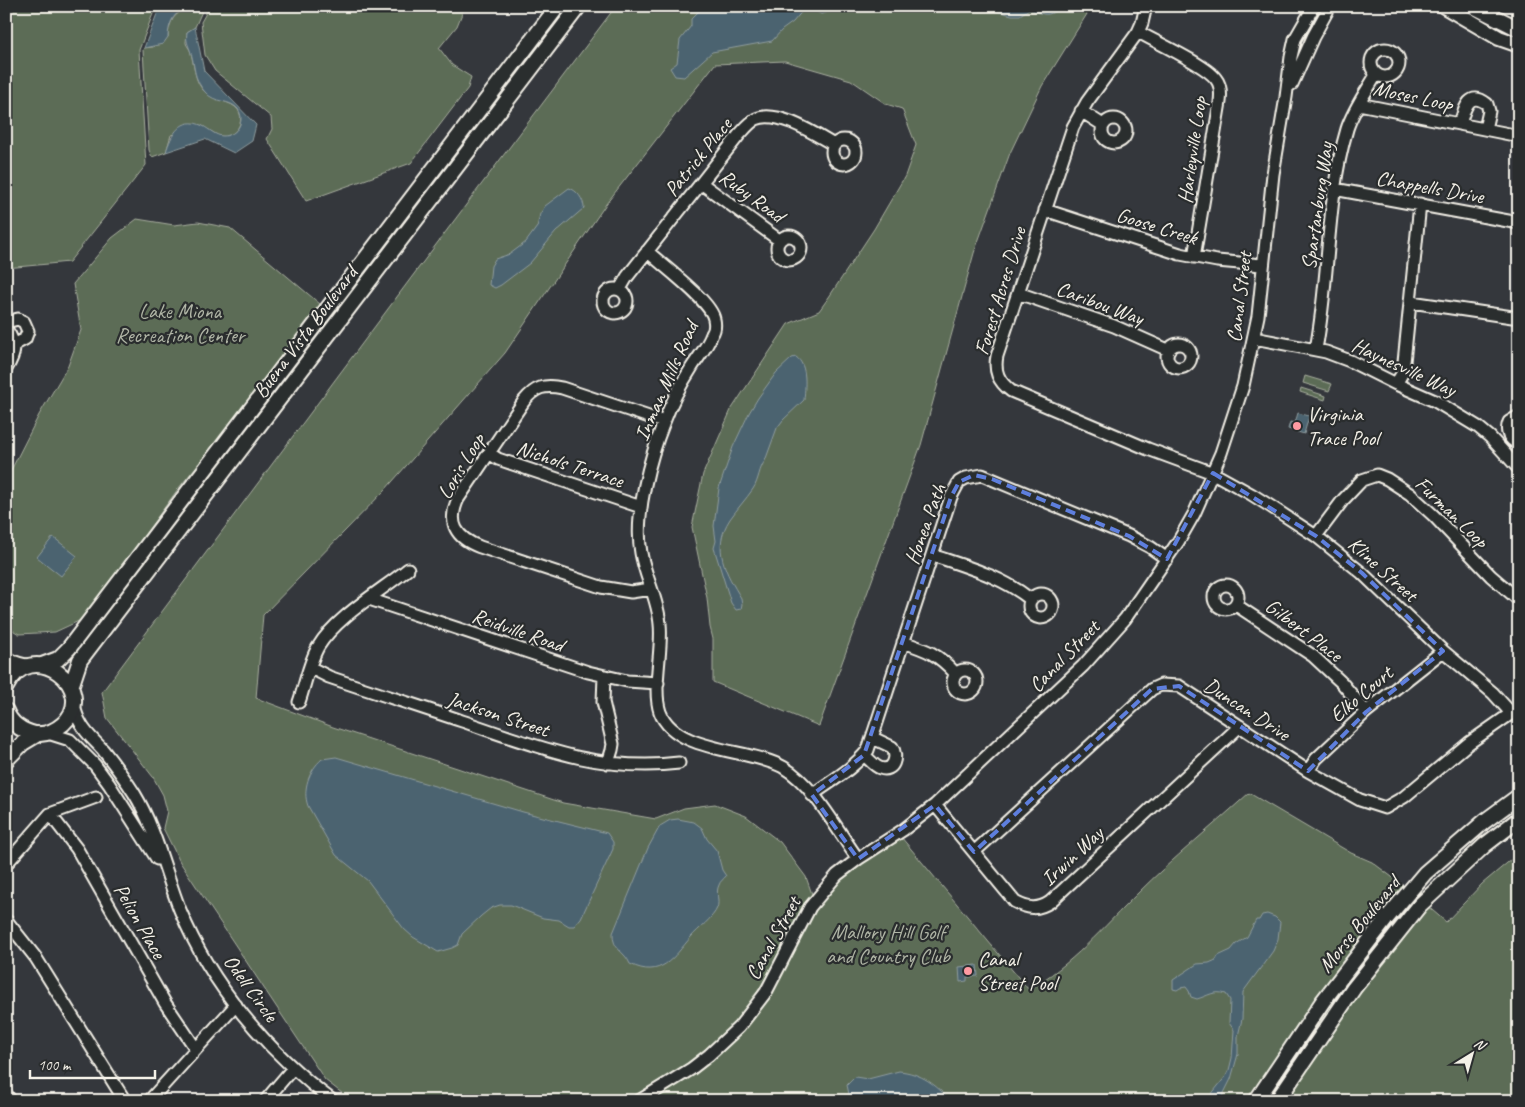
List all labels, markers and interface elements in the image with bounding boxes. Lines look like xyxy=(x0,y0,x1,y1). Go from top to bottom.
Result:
street label: Moses Loop xyxy=(1371,75,1457,118)
street label: Harleyville Loop xyxy=(1172,94,1213,205)
street label: Patrick Place xyxy=(658,111,739,202)
street label: Spartanburg Way xyxy=(1295,139,1339,271)
street label: Ruby Road xyxy=(714,164,792,230)
street label: Chappells Drive xyxy=(1374,165,1487,209)
street label: Goose Creek xyxy=(1113,201,1202,251)
street label: Forest Acres Drive xyxy=(968,223,1032,358)
street label: Canal Street xyxy=(1221,248,1258,344)
street label: Buena Vista Boulevard xyxy=(247,258,365,403)
street label: Caribou Way xyxy=(1053,275,1149,331)
park label: Lake Miona Recreation Center xyxy=(116,298,247,348)
street label: Inman Mills Road xyxy=(628,314,705,445)
street label: Haynesville Way xyxy=(1348,332,1462,403)
place label: Virginia Trace Pool xyxy=(1307,401,1382,451)
marker: Virginia Trace Pool xyxy=(1291,420,1303,432)
street label: Loris Loop xyxy=(431,427,492,503)
street label: Nichols Terrace xyxy=(513,435,628,494)
street label: Furman Loop xyxy=(1410,471,1495,554)
street label: Honea Path xyxy=(898,480,952,568)
street label: Kline Street xyxy=(1343,531,1425,608)
street label: Gilbert Place xyxy=(1260,593,1350,669)
street label: Reidville Road xyxy=(469,602,571,659)
street label: Canal Street xyxy=(1023,613,1106,698)
street label: Elko Court xyxy=(1324,659,1399,728)
street label: Duncan Drive xyxy=(1199,672,1297,748)
street label: Jackson Street xyxy=(443,685,554,743)
street label: Irwin Way xyxy=(1035,819,1110,891)
street label: Morse Boulevard xyxy=(1312,868,1408,978)
street label: Pelion Place xyxy=(108,879,172,964)
street label: Canal Street xyxy=(740,890,807,984)
park label: Mallory Hill Golf and Country Club xyxy=(826,919,952,969)
place label: Canal Street Pool xyxy=(978,946,1060,996)
street label: Odell Circle xyxy=(218,949,285,1028)
marker: Canal Street Pool xyxy=(962,965,974,977)
north arrow xyxy=(1448,1030,1498,1080)
text: N xyxy=(1471,1035,1490,1055)
scale bar xyxy=(30,1047,155,1079)
text: 100 m xyxy=(38,1056,72,1075)

